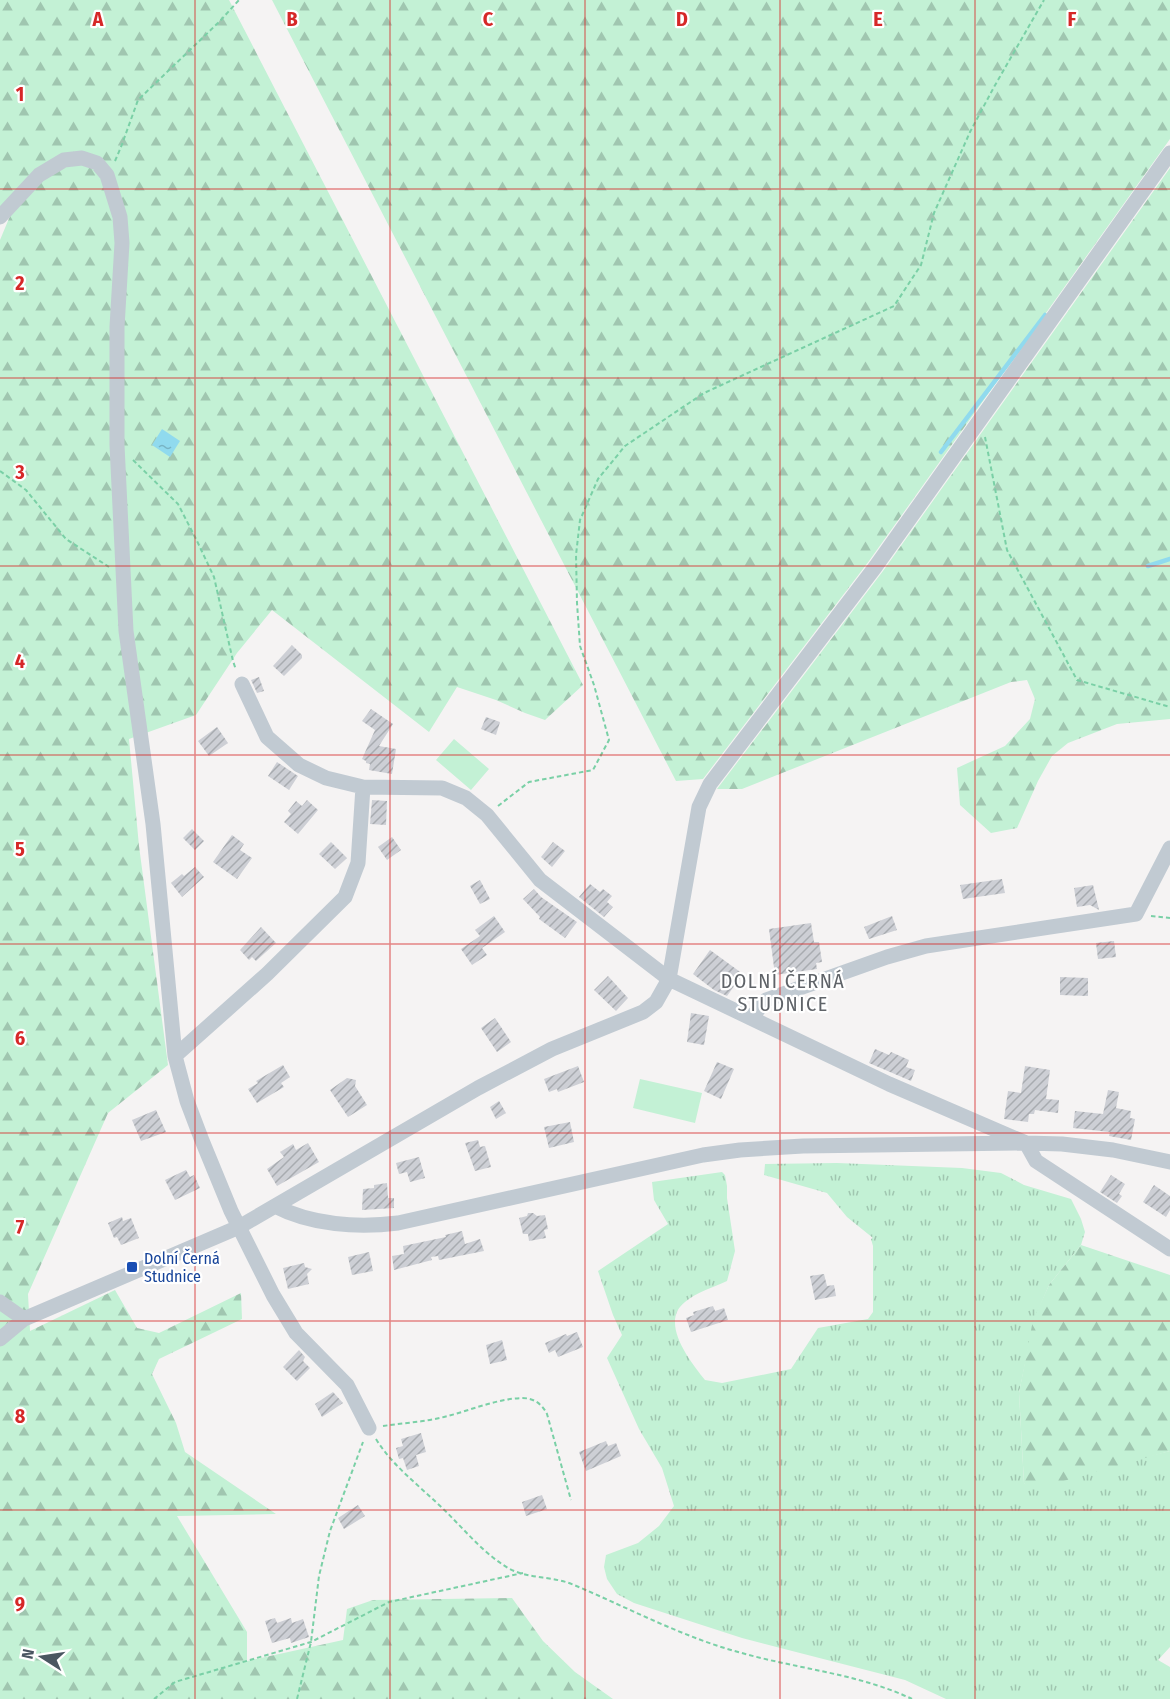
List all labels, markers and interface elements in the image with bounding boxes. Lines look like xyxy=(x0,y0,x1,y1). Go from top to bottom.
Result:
text: A xyxy=(92,7,105,31)
text: B xyxy=(286,7,298,31)
text: C xyxy=(483,7,494,31)
text: D xyxy=(676,7,688,31)
text: E xyxy=(873,7,883,31)
text: F xyxy=(1068,7,1077,31)
text: 1 xyxy=(16,82,24,106)
text: 2 xyxy=(14,271,25,295)
text: 3 xyxy=(14,460,25,484)
text: 4 xyxy=(15,649,25,673)
text: 5 xyxy=(15,837,25,861)
district label: DOLNÍ ČERNÁ STUDNICE xyxy=(721,969,845,1016)
text: 6 xyxy=(15,1026,25,1050)
text: 7 xyxy=(16,1215,25,1239)
place label: Dolní Černá Studnice xyxy=(144,1248,220,1286)
marker: Dolní Černá Studnice xyxy=(125,1260,139,1274)
text: 8 xyxy=(15,1404,26,1428)
text: 9 xyxy=(15,1592,25,1616)
north arrow xyxy=(12,1627,72,1687)
text: N xyxy=(18,1647,38,1661)

